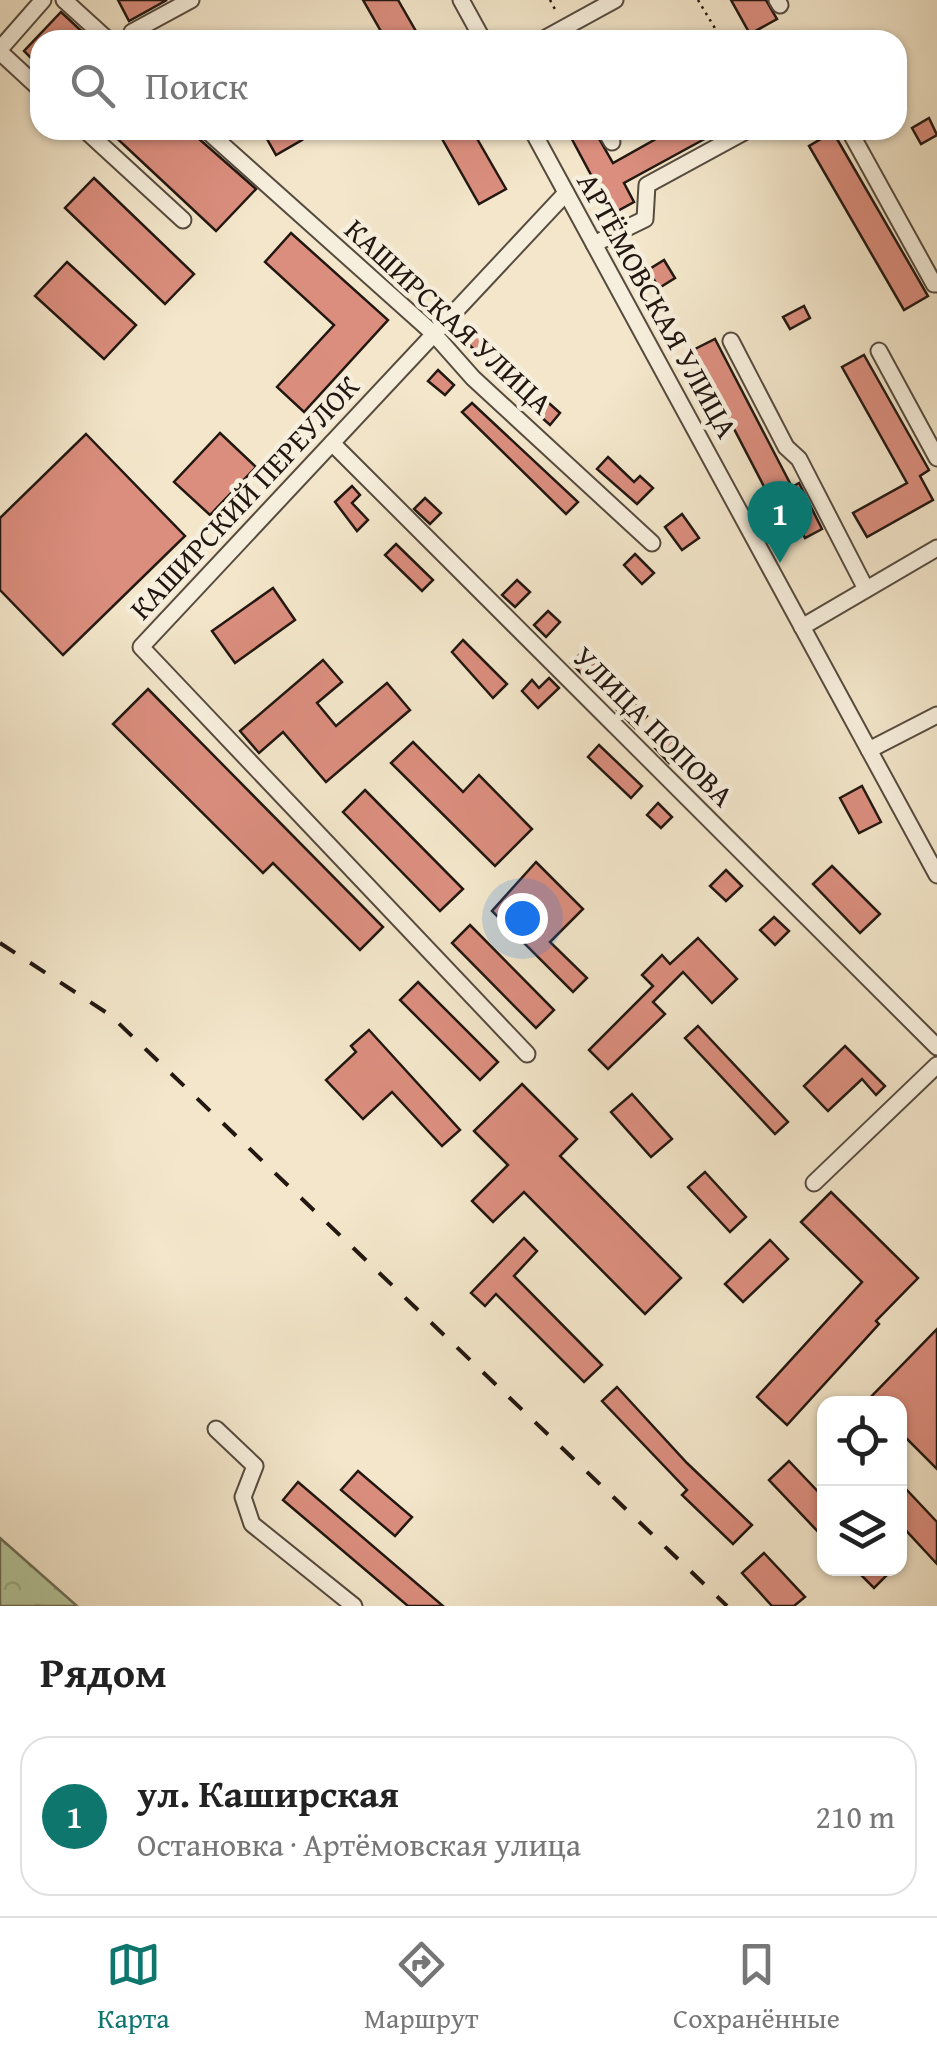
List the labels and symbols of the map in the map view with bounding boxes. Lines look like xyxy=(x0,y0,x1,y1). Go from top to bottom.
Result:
street label: АРТЁМОВСКАЯ УЛИЦА xyxy=(567,164,749,446)
street label: КАШИРСКАЯ УЛИЦА xyxy=(335,208,563,424)
street label: КАШИРСКИЙ ПЕРЕУЛОК xyxy=(119,365,369,629)
pin: 1 xyxy=(748,480,812,563)
street label: УЛИЦА ПОПОВА xyxy=(563,635,745,817)
your location xyxy=(497,893,548,944)

